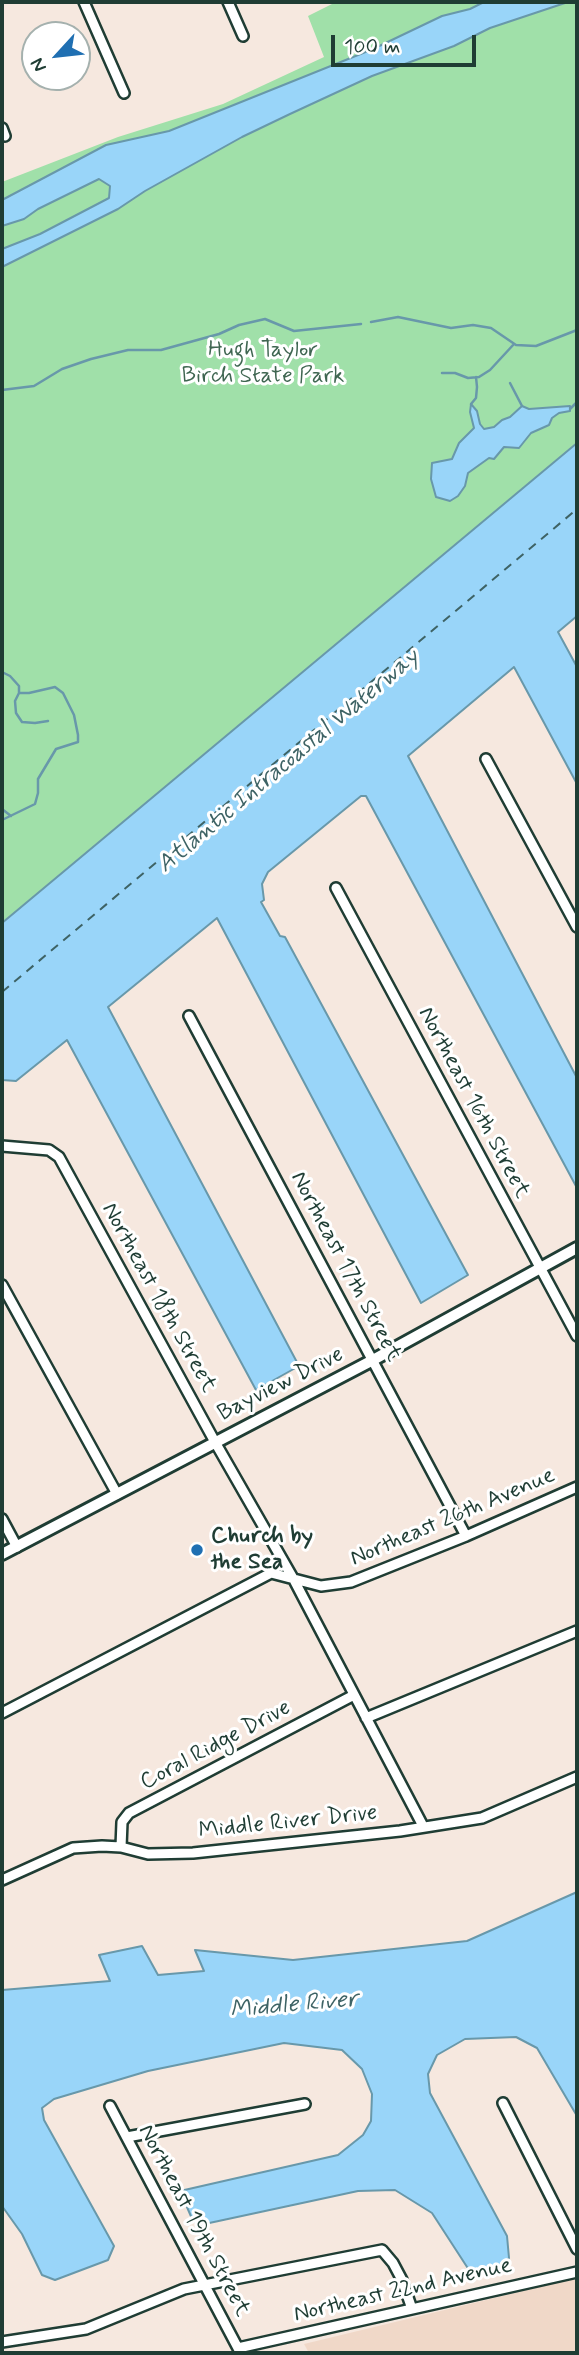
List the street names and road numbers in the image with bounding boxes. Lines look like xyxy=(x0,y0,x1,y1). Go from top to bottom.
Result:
street label: Northeast 16th Street xyxy=(411,1003,535,1203)
street label: Northeast 17th Street xyxy=(283,1167,407,1367)
street label: Northeast 18th Street xyxy=(94,1198,222,1398)
street label: Bayview Drive xyxy=(213,1341,349,1429)
street label: Northeast 26th Avenue xyxy=(347,1462,559,1574)
street label: Coral Ridge Drive xyxy=(136,1695,296,1797)
street label: Middle River Drive xyxy=(197,1800,379,1846)
street label: Northeast 19th Street xyxy=(131,2120,255,2322)
street label: Northeast 22nd Avenue xyxy=(291,2252,515,2330)

